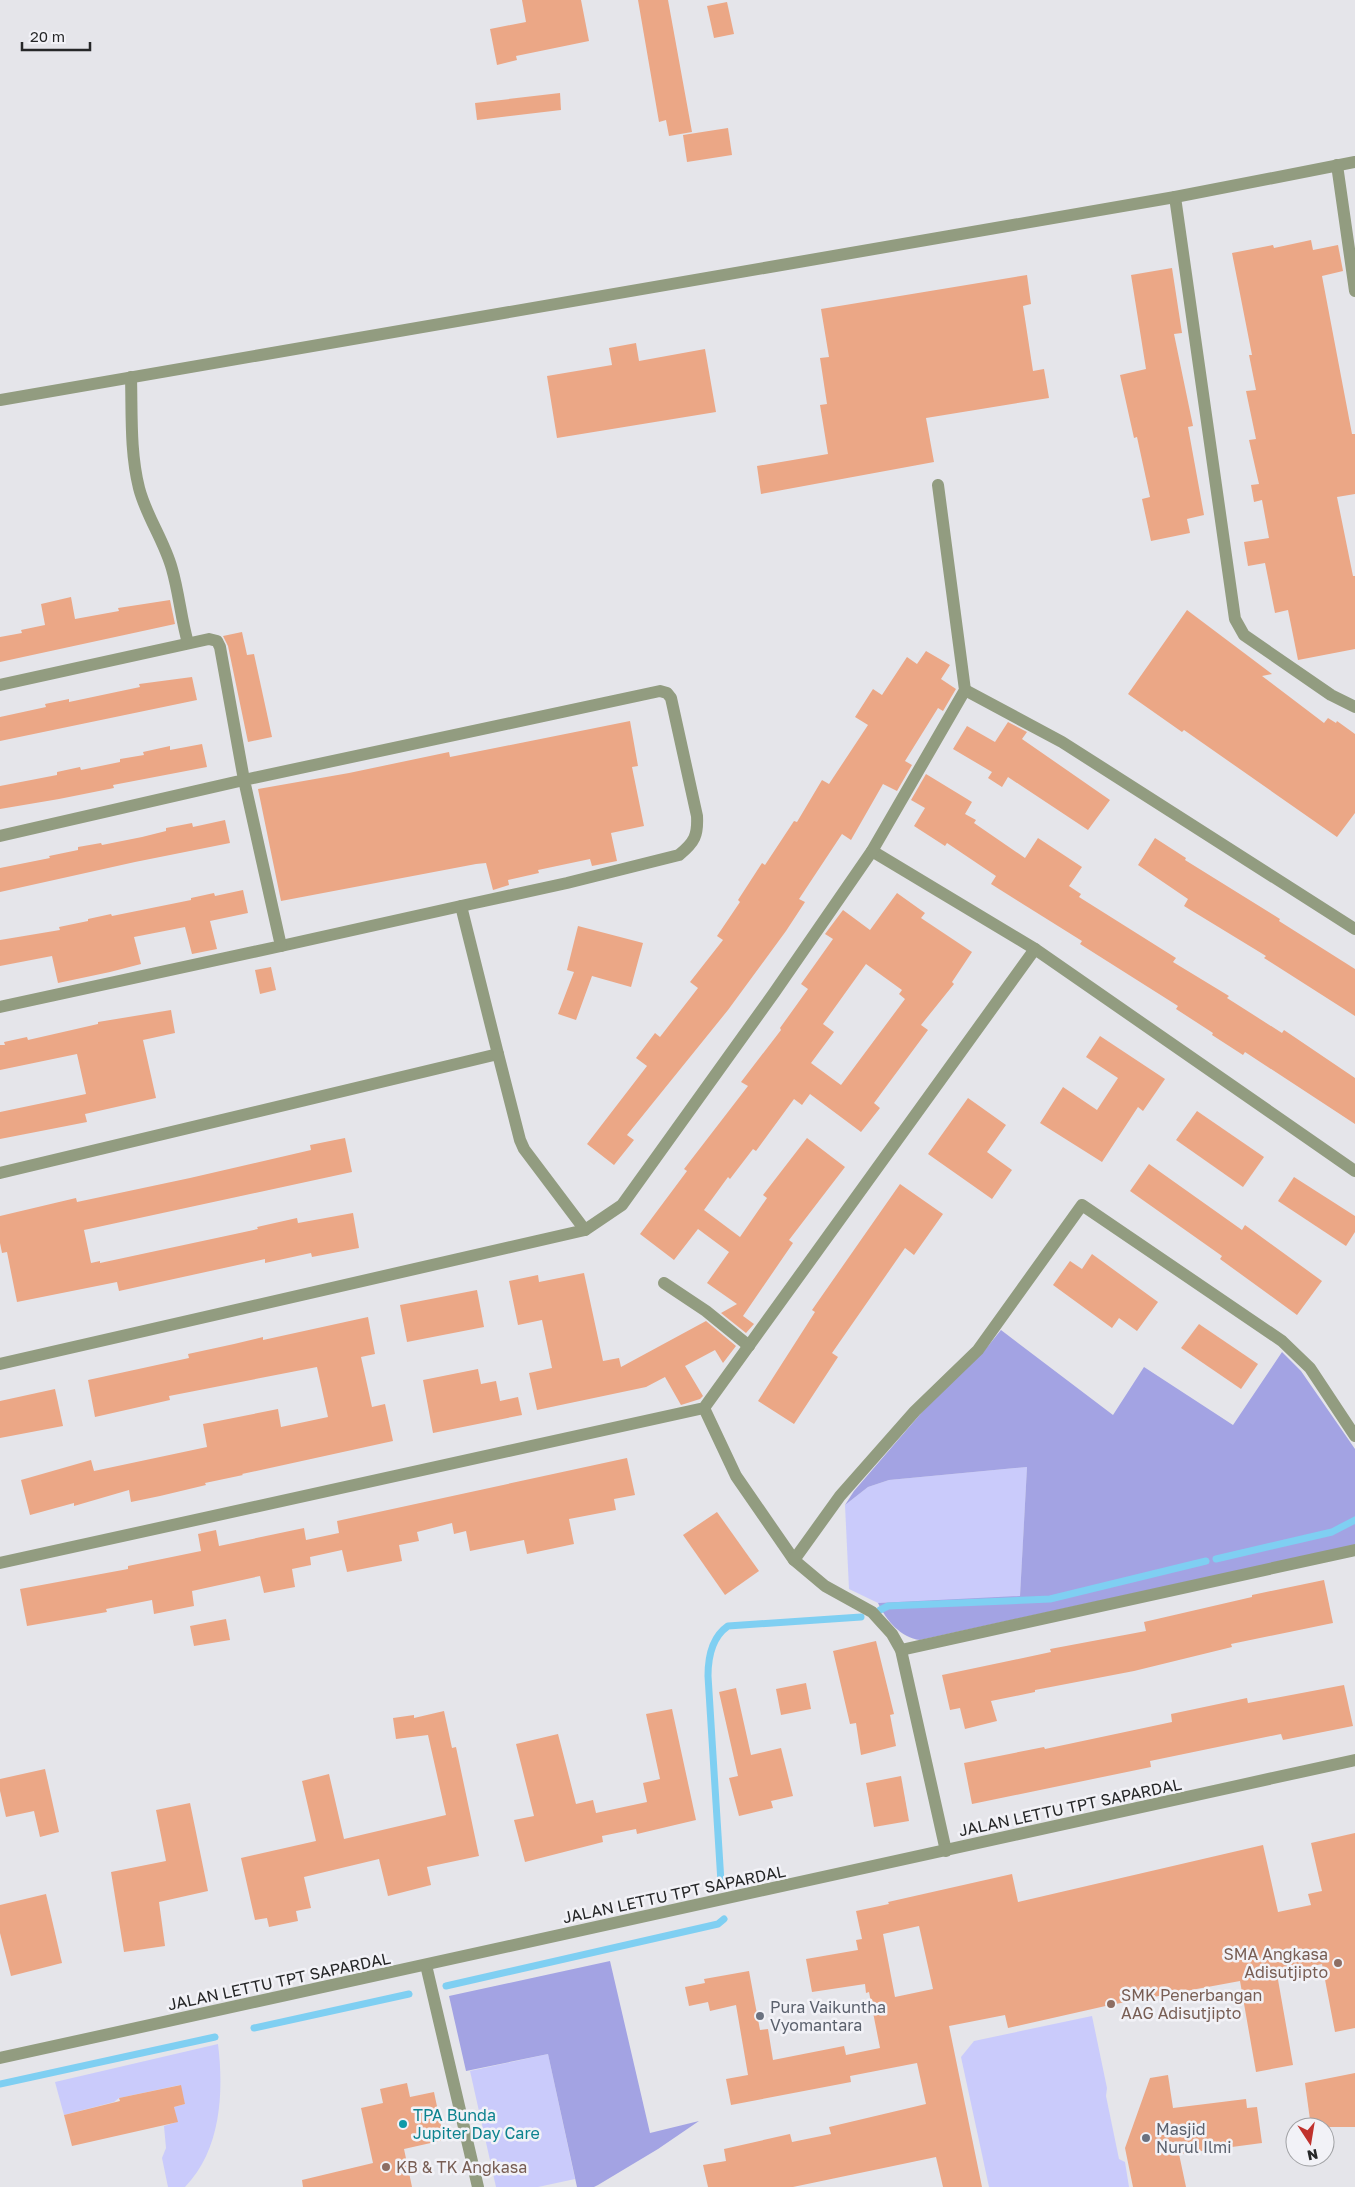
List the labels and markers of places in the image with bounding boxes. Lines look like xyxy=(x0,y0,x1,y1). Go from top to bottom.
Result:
place label: SMA Angkasa Adisutjipto xyxy=(1223,1944,1328,1982)
marker: SMA Angkasa Adisutjipto xyxy=(1332,1957,1344,1969)
place label: SMK Penerbangan AAG Adisutjipto xyxy=(1121,1985,1262,2023)
place label: Pura Vaikuntha Vyomantara xyxy=(770,1997,886,2035)
marker: SMK Penerbangan AAG Adisutjipto xyxy=(1105,1998,1117,2010)
marker: Pura Vaikuntha Vyomantara xyxy=(754,2010,766,2022)
place label: TPA Bunda Jupiter Day Care xyxy=(413,2105,540,2143)
marker: TPA Bunda Jupiter Day Care xyxy=(397,2118,409,2130)
place label: Masjid Nurul Ilmi xyxy=(1156,2119,1231,2157)
marker: Masjid Nurul Ilmi xyxy=(1140,2132,1152,2144)
place label: KB & TK Angkasa xyxy=(396,2157,527,2177)
marker: KB & TK Angkasa xyxy=(380,2161,392,2173)

